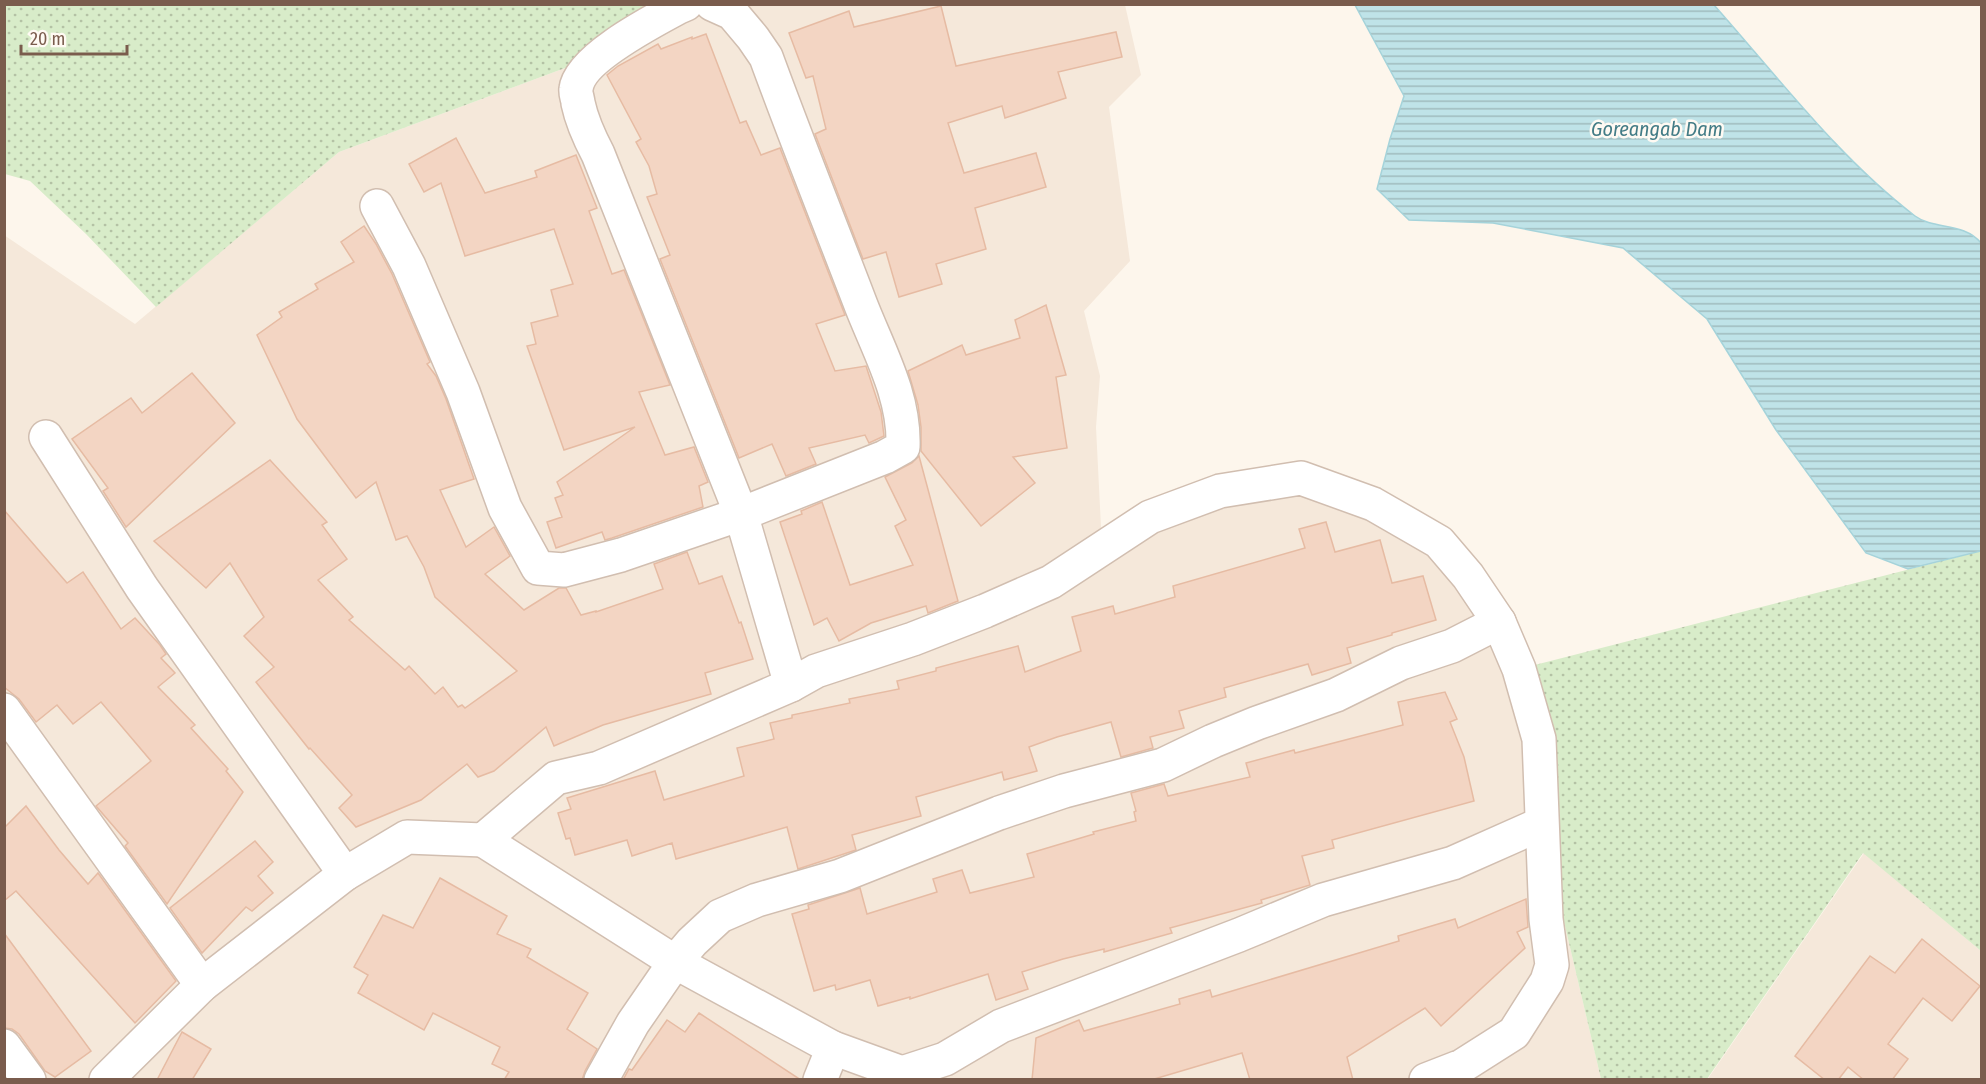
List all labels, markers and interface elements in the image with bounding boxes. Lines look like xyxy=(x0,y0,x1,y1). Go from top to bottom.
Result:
scale bar xyxy=(21,18,128,56)
text: 20 m xyxy=(30,28,65,50)
water label: Goreangab Dam xyxy=(1591,117,1723,141)

